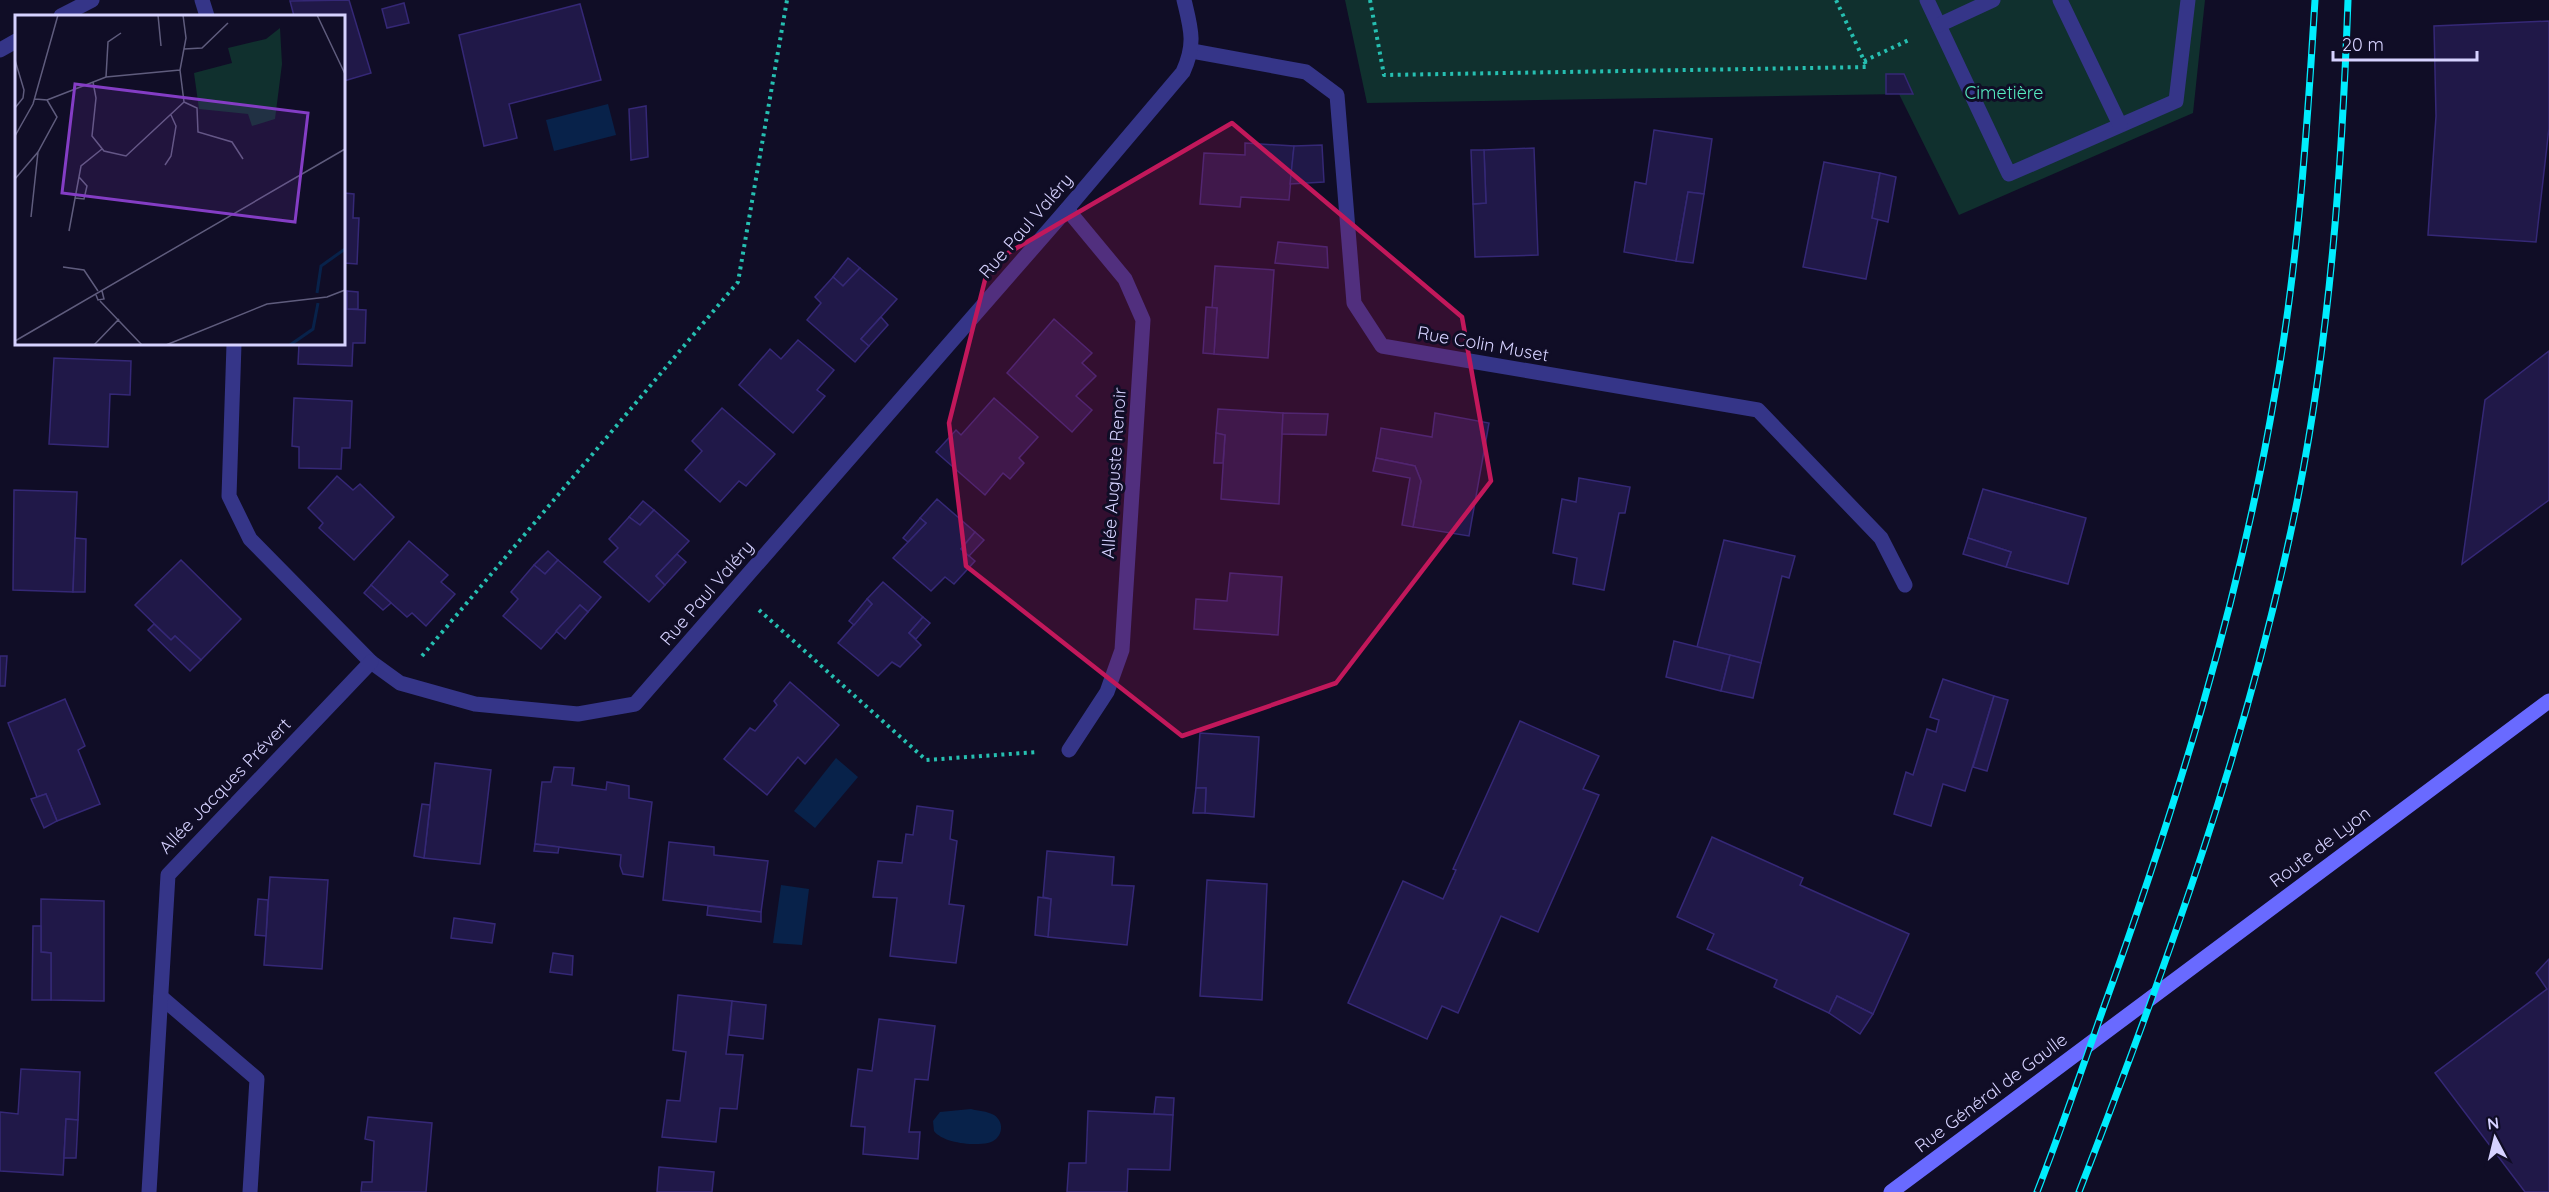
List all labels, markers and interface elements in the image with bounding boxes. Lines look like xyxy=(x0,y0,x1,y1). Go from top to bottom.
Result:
inset map xyxy=(15,15,345,345)
scale bar xyxy=(2333,24,2477,62)
text: 20 m xyxy=(2342,33,2384,56)
park label: Cimetière xyxy=(1964,81,2044,104)
street label: Rue Paul Valéry xyxy=(974,168,1078,283)
street label: Rue Colin Muset xyxy=(1416,321,1551,366)
street label: Allée Auguste Renoir xyxy=(1096,387,1131,559)
street label: Rue Paul Valéry xyxy=(655,535,759,650)
street label: Allée Jacques Prévert xyxy=(154,713,295,858)
street label: Route de Lyon xyxy=(2265,801,2375,892)
street label: Rue Général de Gaulle xyxy=(1910,1028,2072,1157)
north arrow xyxy=(2465,1108,2525,1168)
text: N xyxy=(2486,1112,2500,1134)

